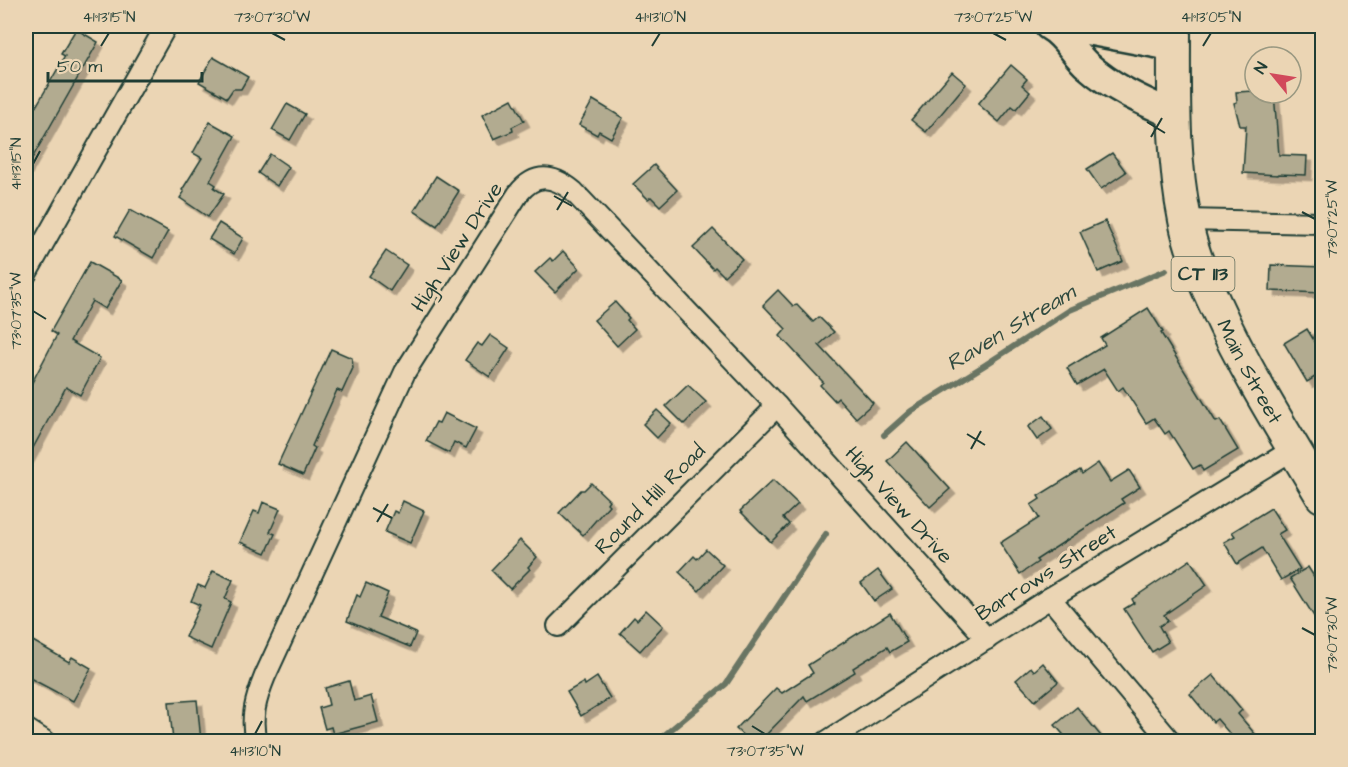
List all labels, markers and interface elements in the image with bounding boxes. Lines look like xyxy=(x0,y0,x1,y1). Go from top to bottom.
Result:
text: 41°13'15"N xyxy=(83,7,135,28)
text: 73°07'30"W xyxy=(234,7,310,28)
text: 41°13'10"N xyxy=(634,7,686,28)
text: 73°07'25"W xyxy=(954,7,1032,28)
text: 41°13'05"N xyxy=(1181,7,1241,28)
scale bar xyxy=(48,45,202,83)
north arrow xyxy=(1243,45,1303,105)
text: 50 m xyxy=(57,54,102,79)
text: N xyxy=(1249,58,1273,78)
text: 41°13'15"N xyxy=(6,138,27,190)
street label: High View Drive xyxy=(404,177,511,319)
text: 73°07'25"W xyxy=(1322,180,1343,258)
road number: CT 113 xyxy=(1172,257,1234,291)
text: 73°07'35"W xyxy=(6,272,27,350)
water label: Raven Stream xyxy=(941,276,1083,379)
street label: Main Street xyxy=(1210,314,1290,430)
street label: Round Hill Road xyxy=(588,437,712,561)
street label: High View Drive xyxy=(837,440,960,572)
street label: Barrows Street xyxy=(970,518,1123,628)
text: 73°07'30"W xyxy=(1322,597,1343,673)
text: 41°13'10"N xyxy=(229,741,281,762)
text: 73°07'35"W xyxy=(726,741,804,762)

